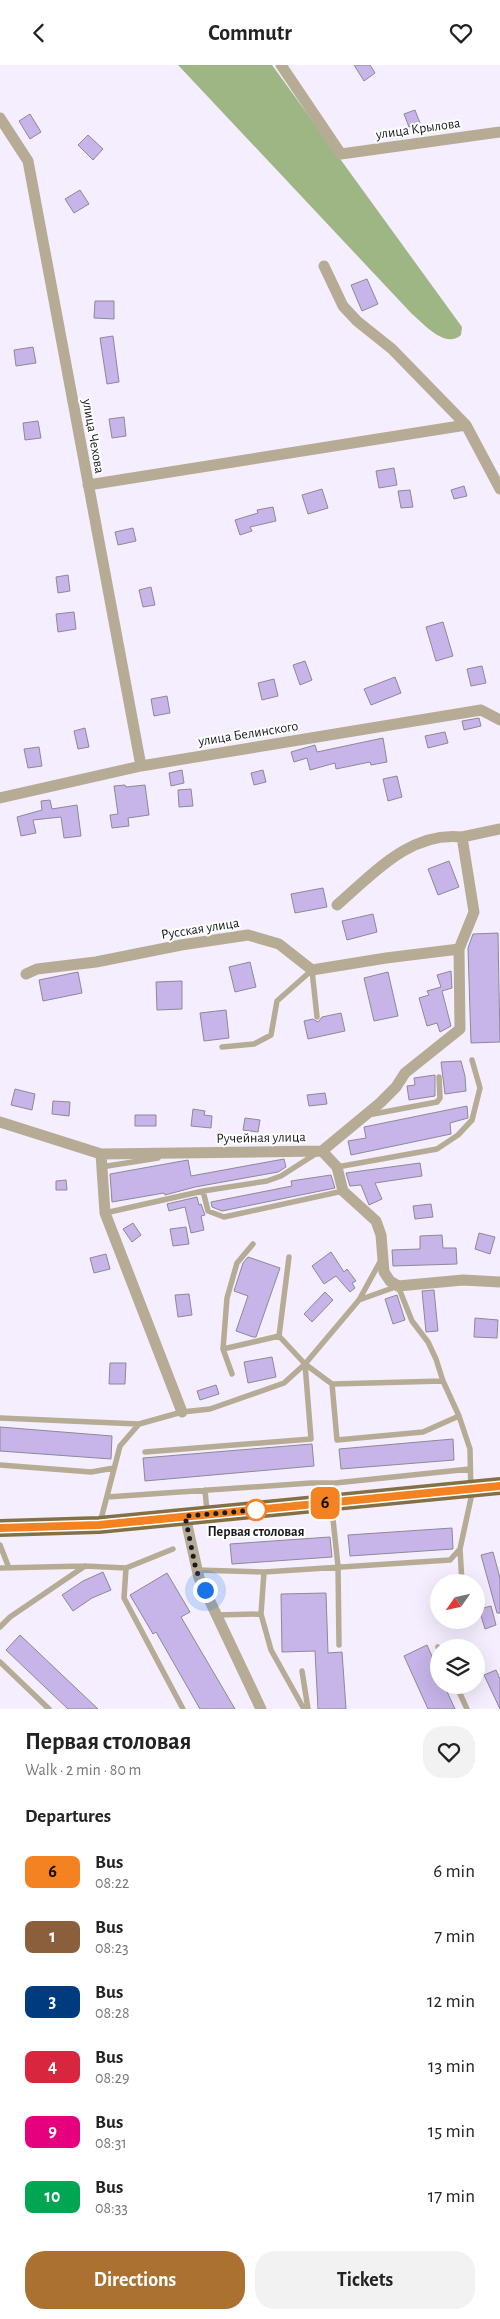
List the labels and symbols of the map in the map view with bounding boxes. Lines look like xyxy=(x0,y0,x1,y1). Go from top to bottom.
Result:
street label: улица Крылова xyxy=(374,116,462,142)
street label: улица Чехова xyxy=(79,397,107,475)
street label: улица Белинского xyxy=(196,719,299,749)
street label: Русская улица xyxy=(160,916,241,942)
street label: Ручейная улица xyxy=(216,1130,307,1146)
line badge: 6 xyxy=(309,1487,341,1519)
marker: Первая столовая xyxy=(245,1499,267,1521)
place label: Первая столовая xyxy=(207,1525,305,1539)
north arrow xyxy=(430,1574,485,1629)
your location xyxy=(193,1578,218,1603)

